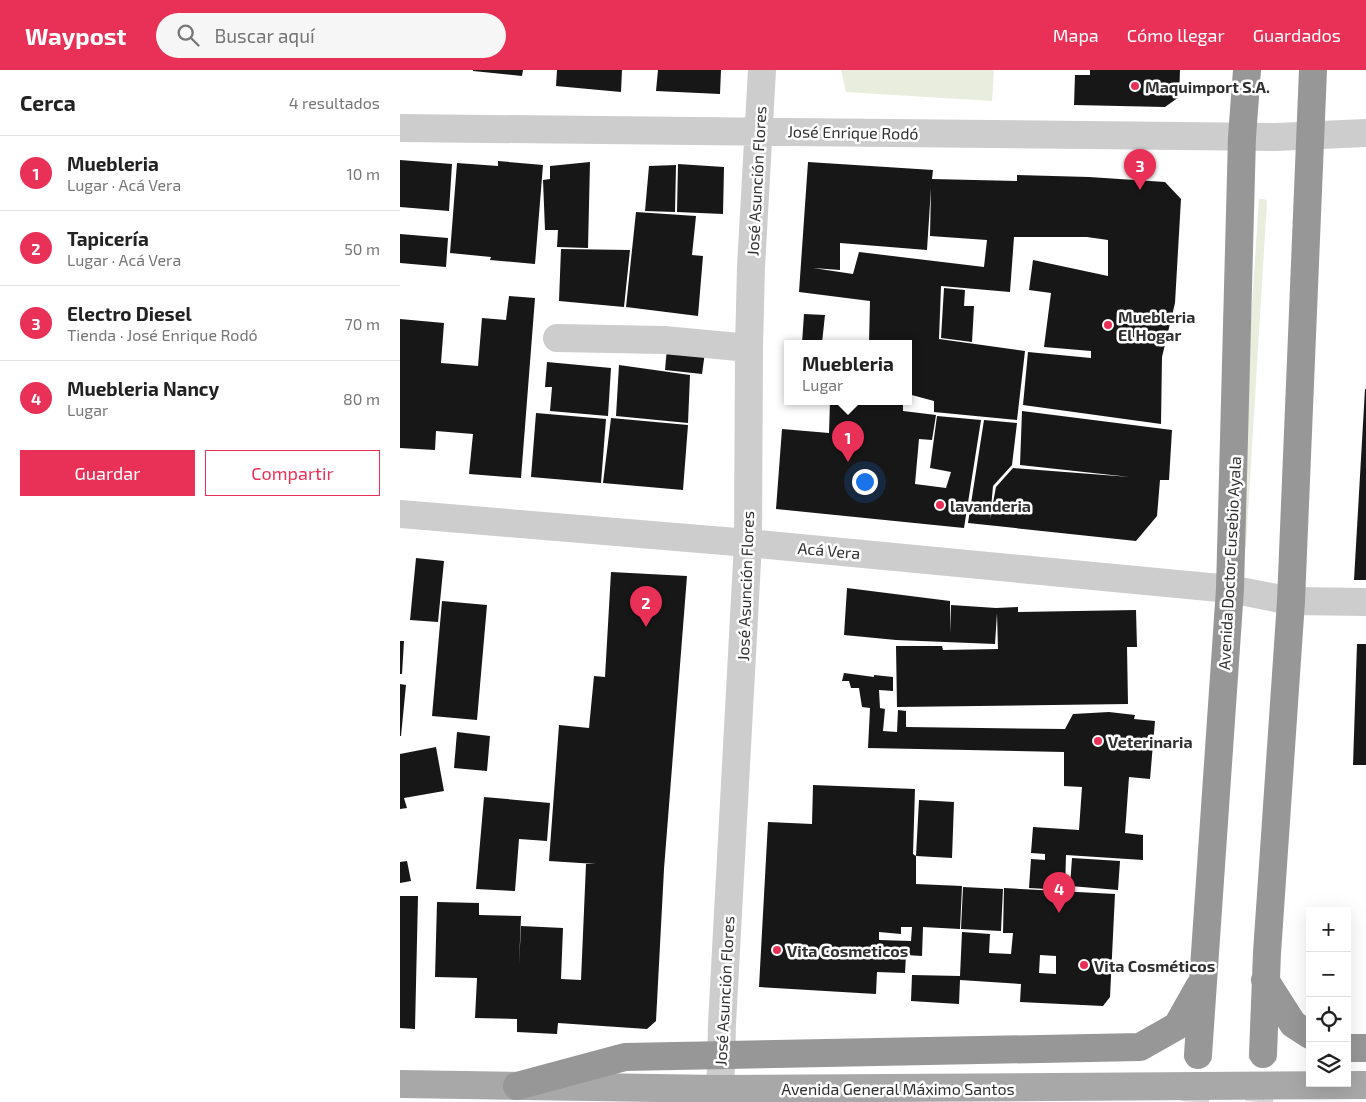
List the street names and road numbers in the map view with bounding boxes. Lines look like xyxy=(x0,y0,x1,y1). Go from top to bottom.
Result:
street label: José Asunción Flores xyxy=(743,106,769,256)
street label: José Enrique Rodó xyxy=(787,121,919,143)
street label: Avenida Doctor Eusebio Ayala xyxy=(1214,456,1244,670)
street label: José Asunción Flores xyxy=(733,511,757,661)
street label: Acá Vera xyxy=(797,538,861,562)
street label: José Asunción Flores xyxy=(711,916,737,1066)
street label: Avenida General Máximo Santos xyxy=(781,1079,1015,1098)

